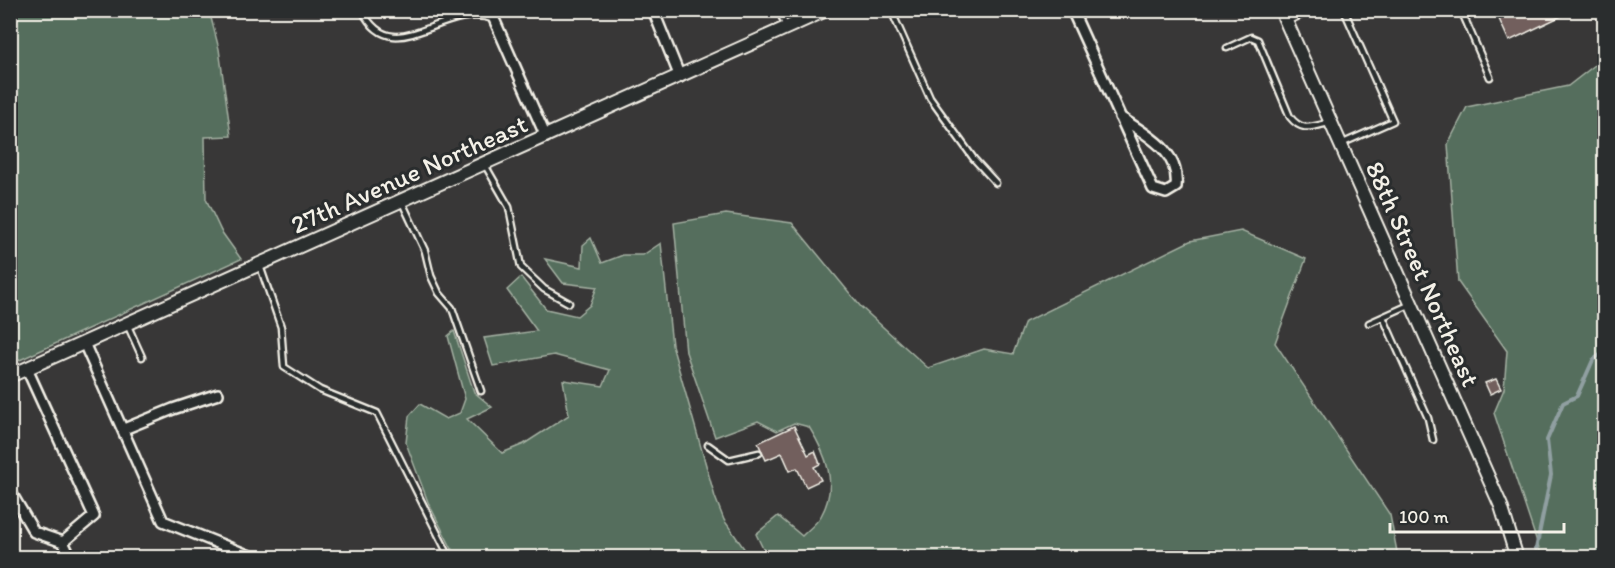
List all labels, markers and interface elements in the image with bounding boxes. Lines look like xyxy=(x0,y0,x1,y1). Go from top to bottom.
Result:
street label: 27th Avenue Northeast xyxy=(286,107,532,241)
street label: 88th Street Northeast xyxy=(1359,156,1487,392)
scale bar xyxy=(1390,496,1564,534)
text: 100 m xyxy=(1399,506,1449,528)

